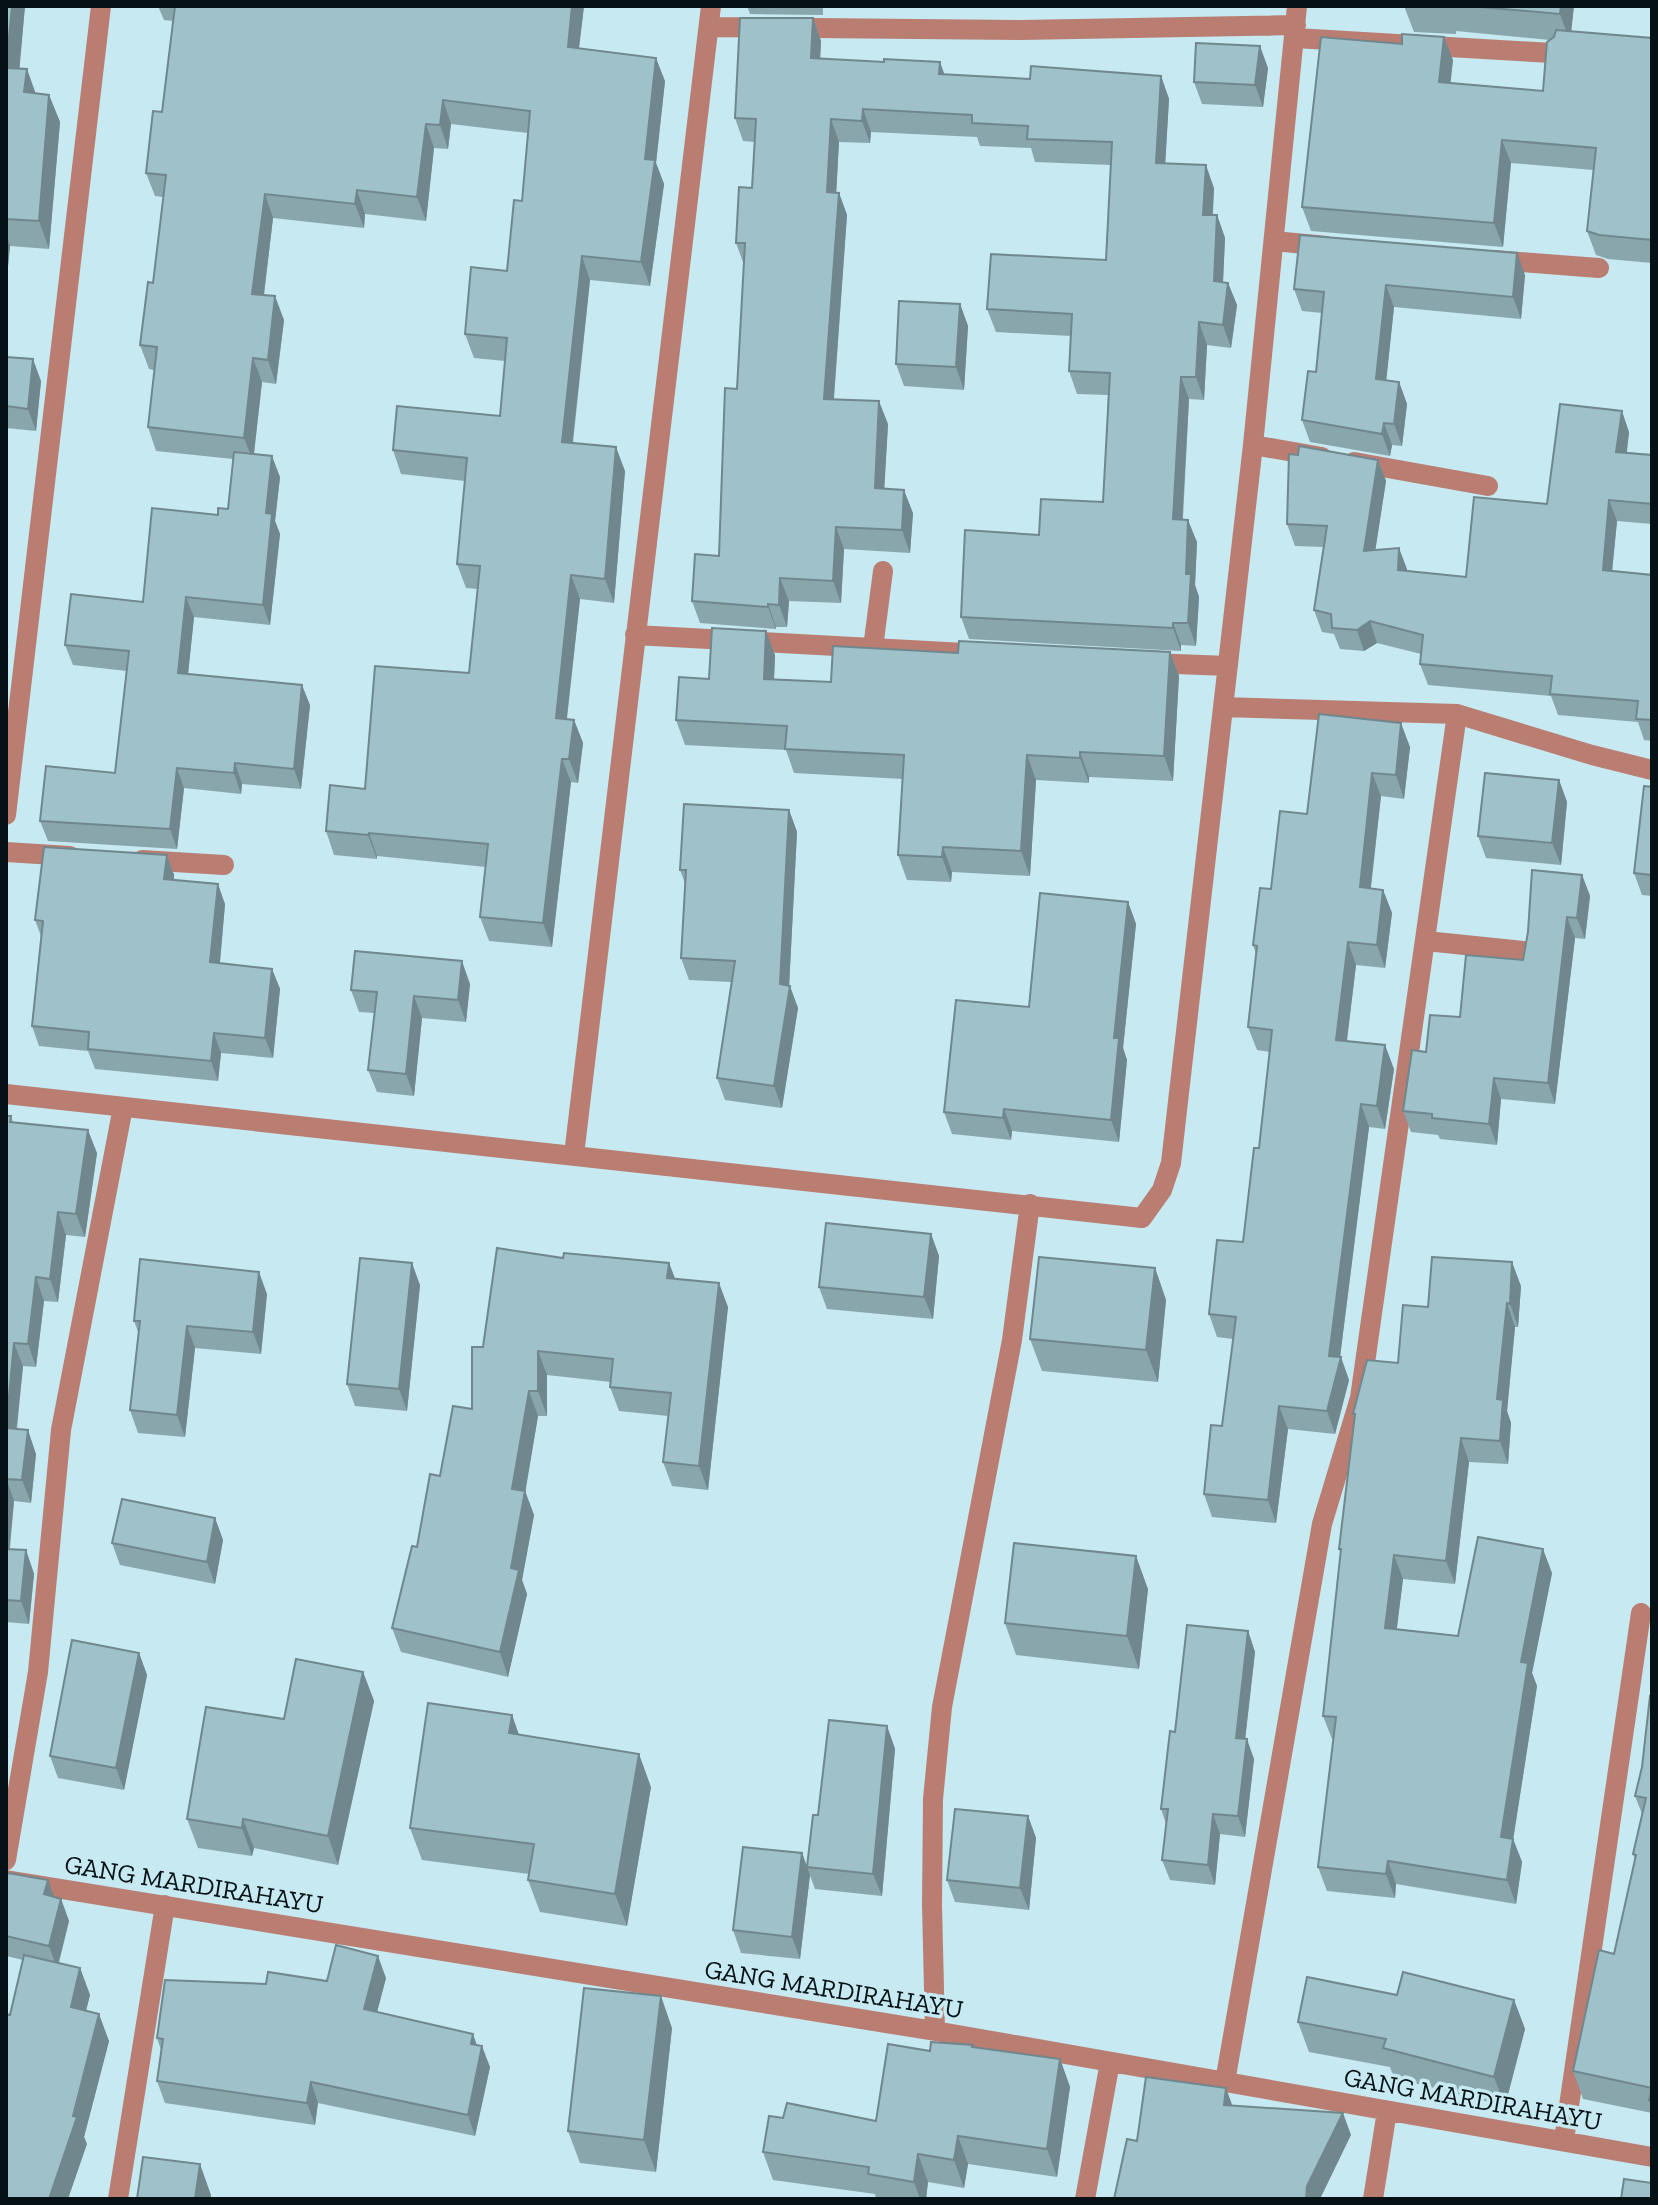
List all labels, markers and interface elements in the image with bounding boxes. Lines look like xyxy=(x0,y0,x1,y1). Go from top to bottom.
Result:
street label: GANG MARDIRAHAYU xyxy=(62,1848,326,1920)
street label: GANG MARDIRAHAYU xyxy=(702,1953,966,2025)
street label: GANG MARDIRAHAYU xyxy=(1341,2061,1605,2137)

